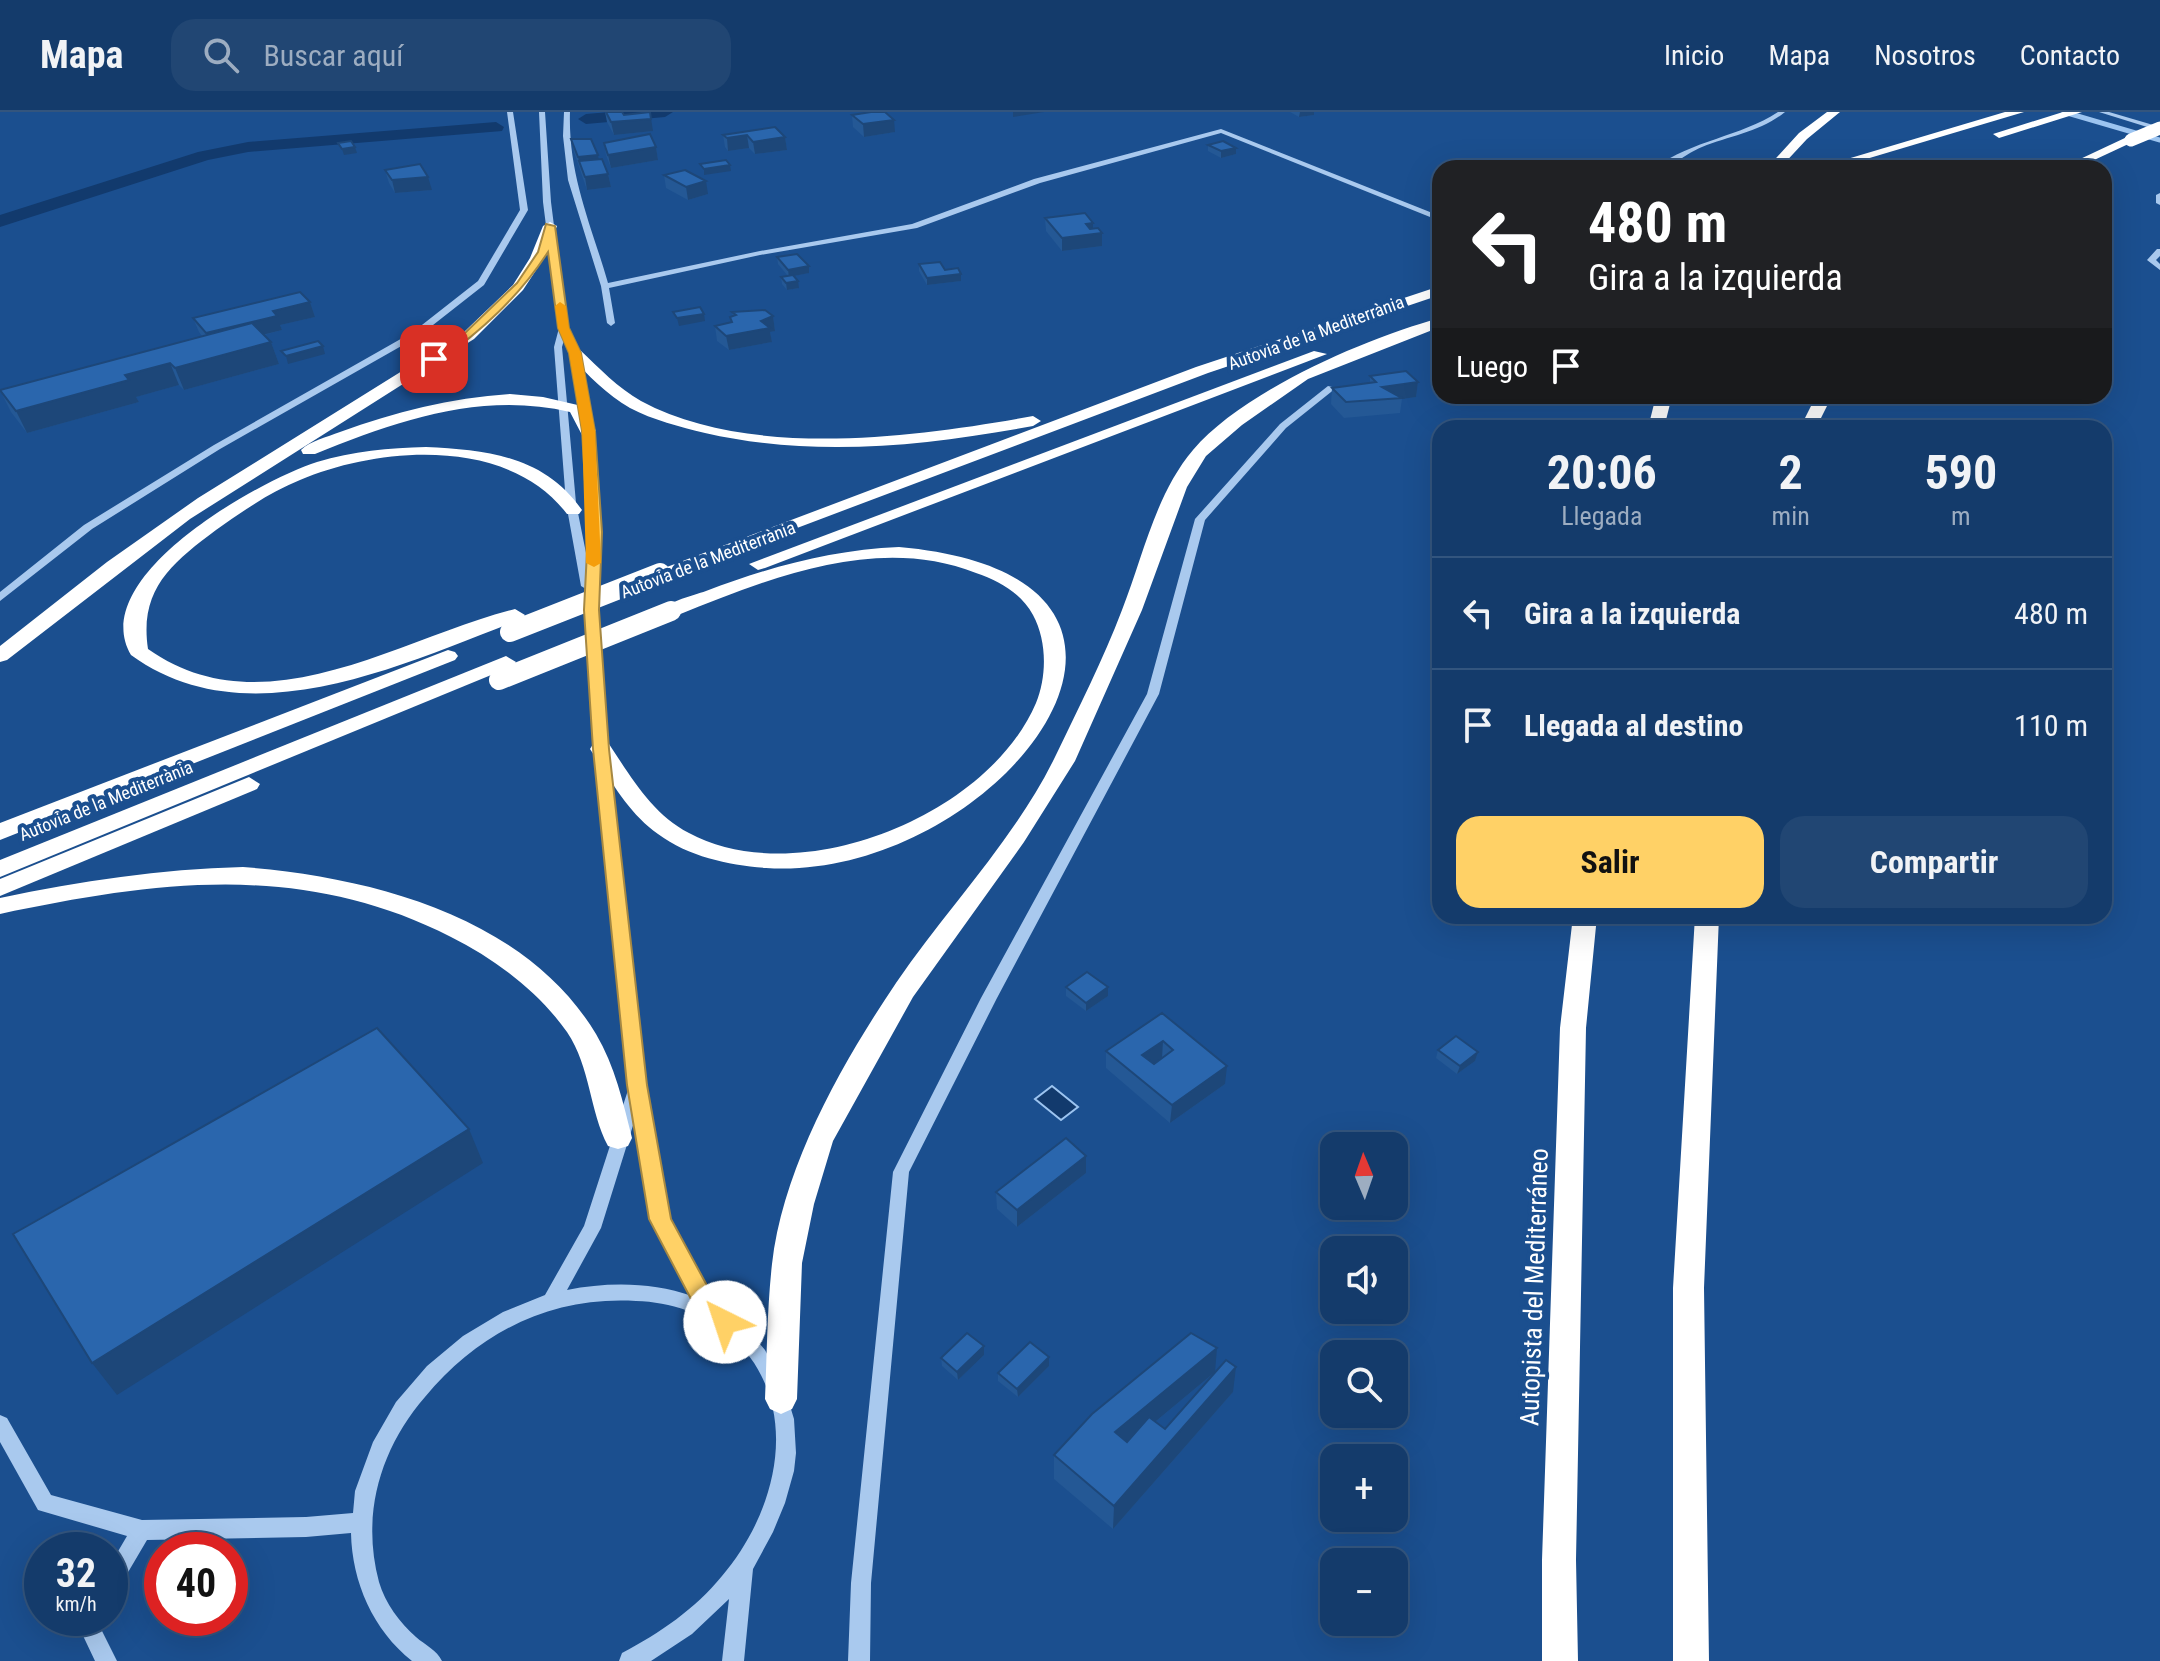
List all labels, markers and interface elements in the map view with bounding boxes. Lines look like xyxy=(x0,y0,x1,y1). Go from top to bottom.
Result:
search box xyxy=(171,19,731,91)
text: Mapa xyxy=(40,33,123,77)
icon: search xyxy=(199,33,243,77)
text: Buscar aquí xyxy=(263,38,403,73)
text: Inicio xyxy=(1664,39,1724,72)
text: Mapa xyxy=(1768,39,1830,72)
text: Nosotros xyxy=(1874,39,1976,72)
text: Contacto xyxy=(2020,39,2120,72)
text: 480 m xyxy=(1588,190,1727,256)
icon: left xyxy=(1456,192,1560,296)
text: Gira a la izquierda xyxy=(1588,257,1843,299)
street label: Autovia de la Mediterrània xyxy=(1225,291,1407,374)
pin xyxy=(400,325,468,393)
icon: arrive xyxy=(412,337,456,381)
icon: arrive xyxy=(1544,344,1588,388)
text: Luego xyxy=(1456,349,1528,384)
text: 20:06 xyxy=(1547,444,1657,501)
text: 2 xyxy=(1779,444,1803,501)
text: 590 xyxy=(1924,444,1997,501)
text: Llegada xyxy=(1561,501,1642,531)
text: min xyxy=(1772,501,1810,531)
text: m xyxy=(1951,501,1971,531)
street label: Autovia de la Mediterrània xyxy=(617,516,798,603)
icon: left xyxy=(1456,591,1500,635)
text: Gira a la izquierda xyxy=(1524,596,1740,631)
text: 480 m xyxy=(2014,596,2088,631)
icon: arrive xyxy=(1456,703,1500,747)
text: Llegada al destino xyxy=(1524,708,1743,743)
text: 110 m xyxy=(2014,708,2088,743)
street label: Autovia de la Mediterrània xyxy=(16,756,196,845)
button: Salir xyxy=(1456,816,1764,908)
button: Compartir xyxy=(1780,816,2088,908)
north arrow xyxy=(1320,1132,1408,1220)
map controls xyxy=(1320,1132,1408,1636)
street label: Autopista del Mediterráneo xyxy=(1514,1148,1554,1426)
button: sound xyxy=(1320,1236,1408,1324)
position arrow xyxy=(683,1280,767,1364)
button: search xyxy=(1320,1340,1408,1428)
button: + xyxy=(1320,1444,1408,1532)
speed limit sign: 40 xyxy=(144,1532,248,1636)
button: − xyxy=(1320,1548,1408,1636)
text: 32 xyxy=(56,1550,96,1597)
text: km/h xyxy=(55,1592,97,1616)

